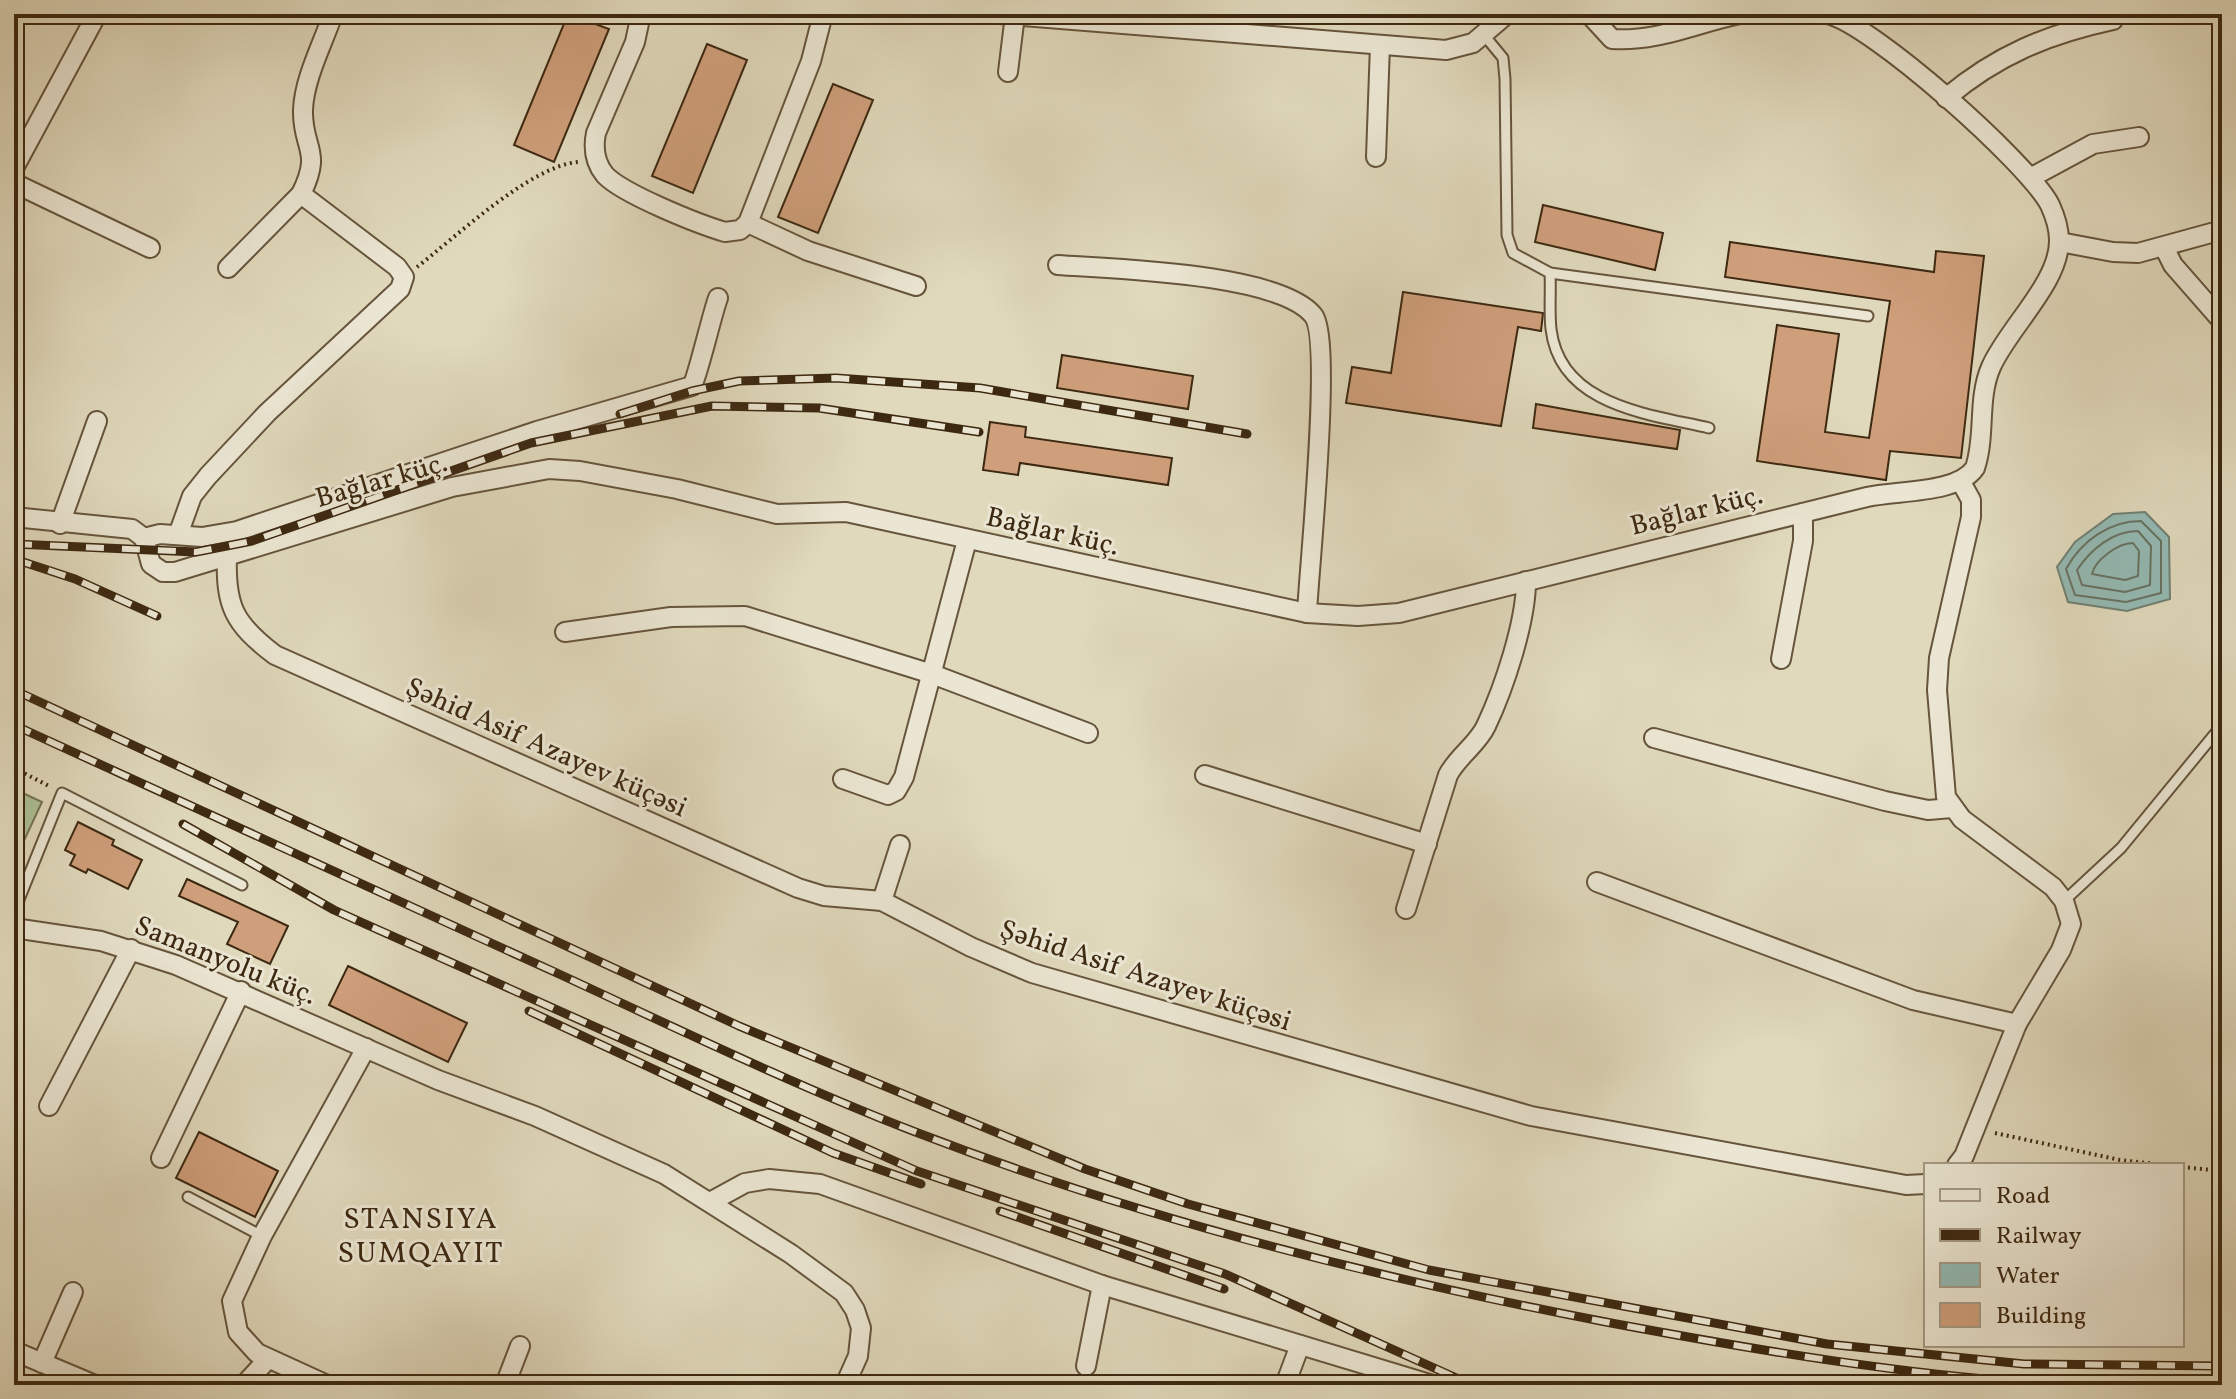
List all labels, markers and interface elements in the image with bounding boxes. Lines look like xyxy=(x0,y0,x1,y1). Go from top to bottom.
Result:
street label: Bağlar küç. xyxy=(311,444,452,519)
street label: Bağlar küç. xyxy=(1626,476,1767,547)
street label: Bağlar küç. xyxy=(982,498,1123,567)
street label: Şəhid Asif Azayev küçəsi xyxy=(399,669,693,828)
street label: Samanyolu küç. xyxy=(128,907,322,1016)
street label: Şəhid Asif Azayev küçəsi xyxy=(994,911,1296,1042)
legend xyxy=(1924,1163,2184,1347)
text: Road xyxy=(1996,1180,2050,1214)
district label: STANSIYA SUMQAYIT xyxy=(337,1199,505,1275)
text: Railway xyxy=(1996,1220,2082,1254)
text: Water xyxy=(1996,1260,2060,1294)
text: Building xyxy=(1996,1300,2086,1334)

